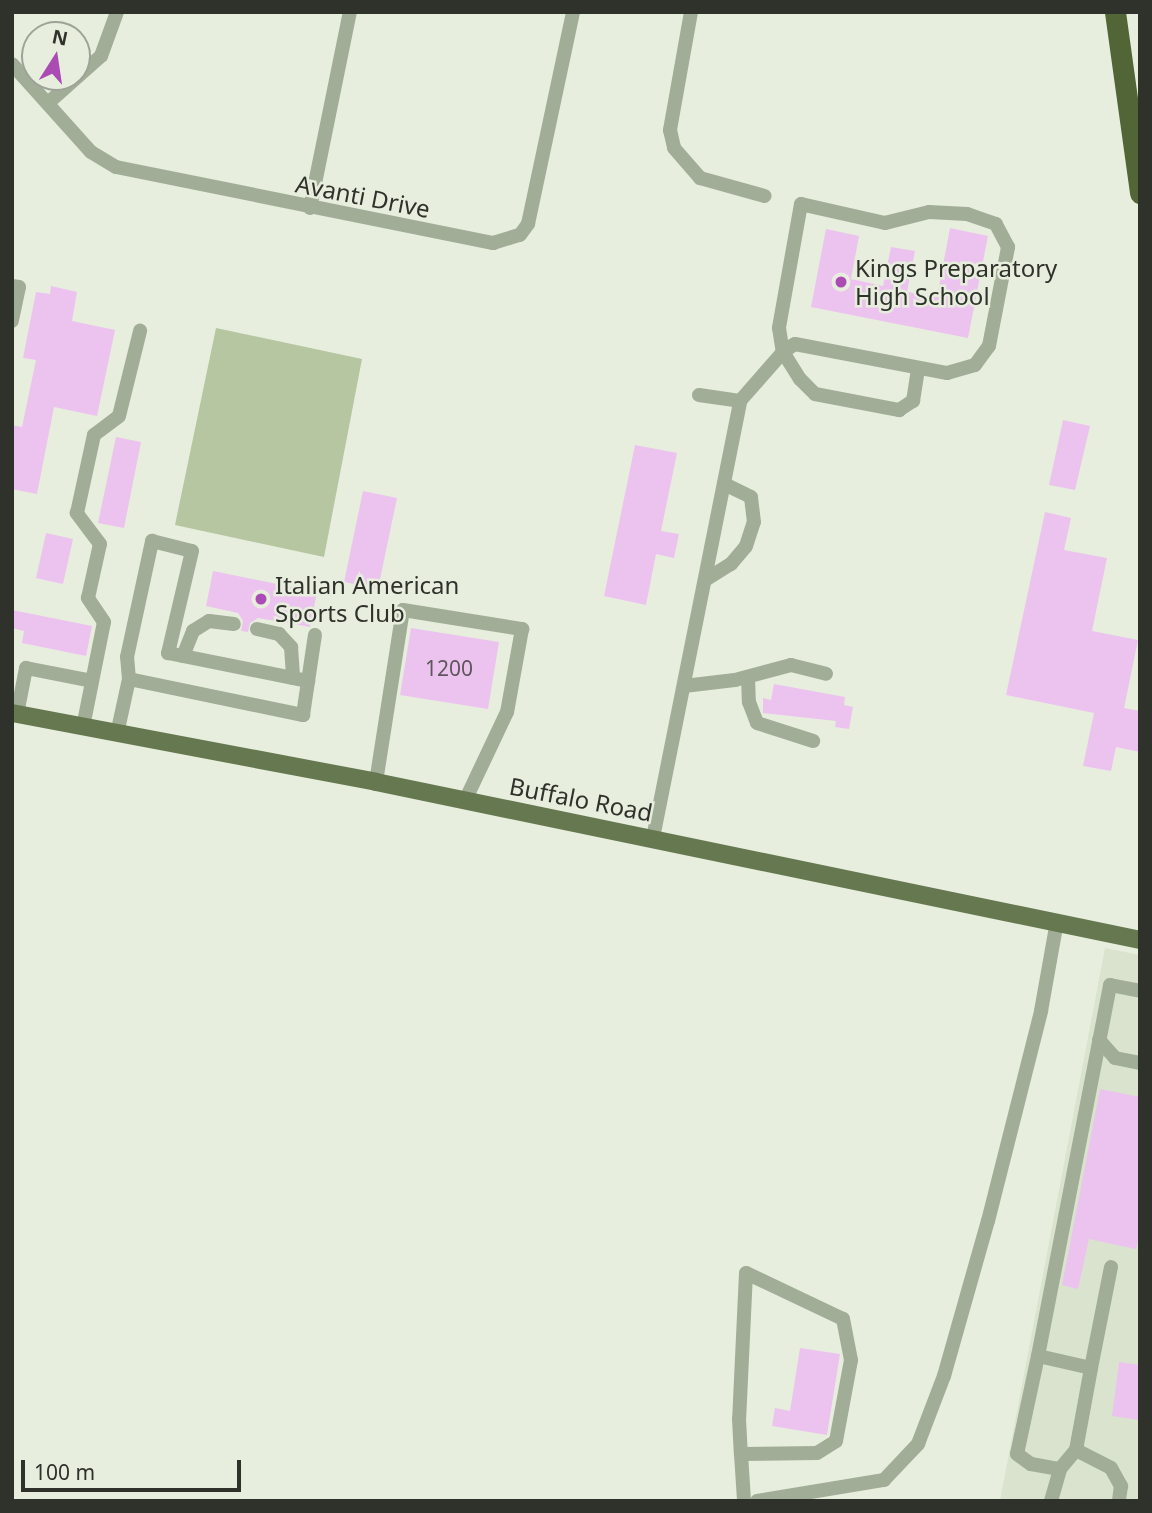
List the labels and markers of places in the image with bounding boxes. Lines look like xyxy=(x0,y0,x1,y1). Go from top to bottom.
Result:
place label: Kings Preparatory High School xyxy=(855,254,1057,310)
marker: Kings Preparatory High School xyxy=(833,274,849,290)
place label: Italian American Sports Club xyxy=(275,571,459,627)
marker: Italian American Sports Club xyxy=(253,591,269,607)

